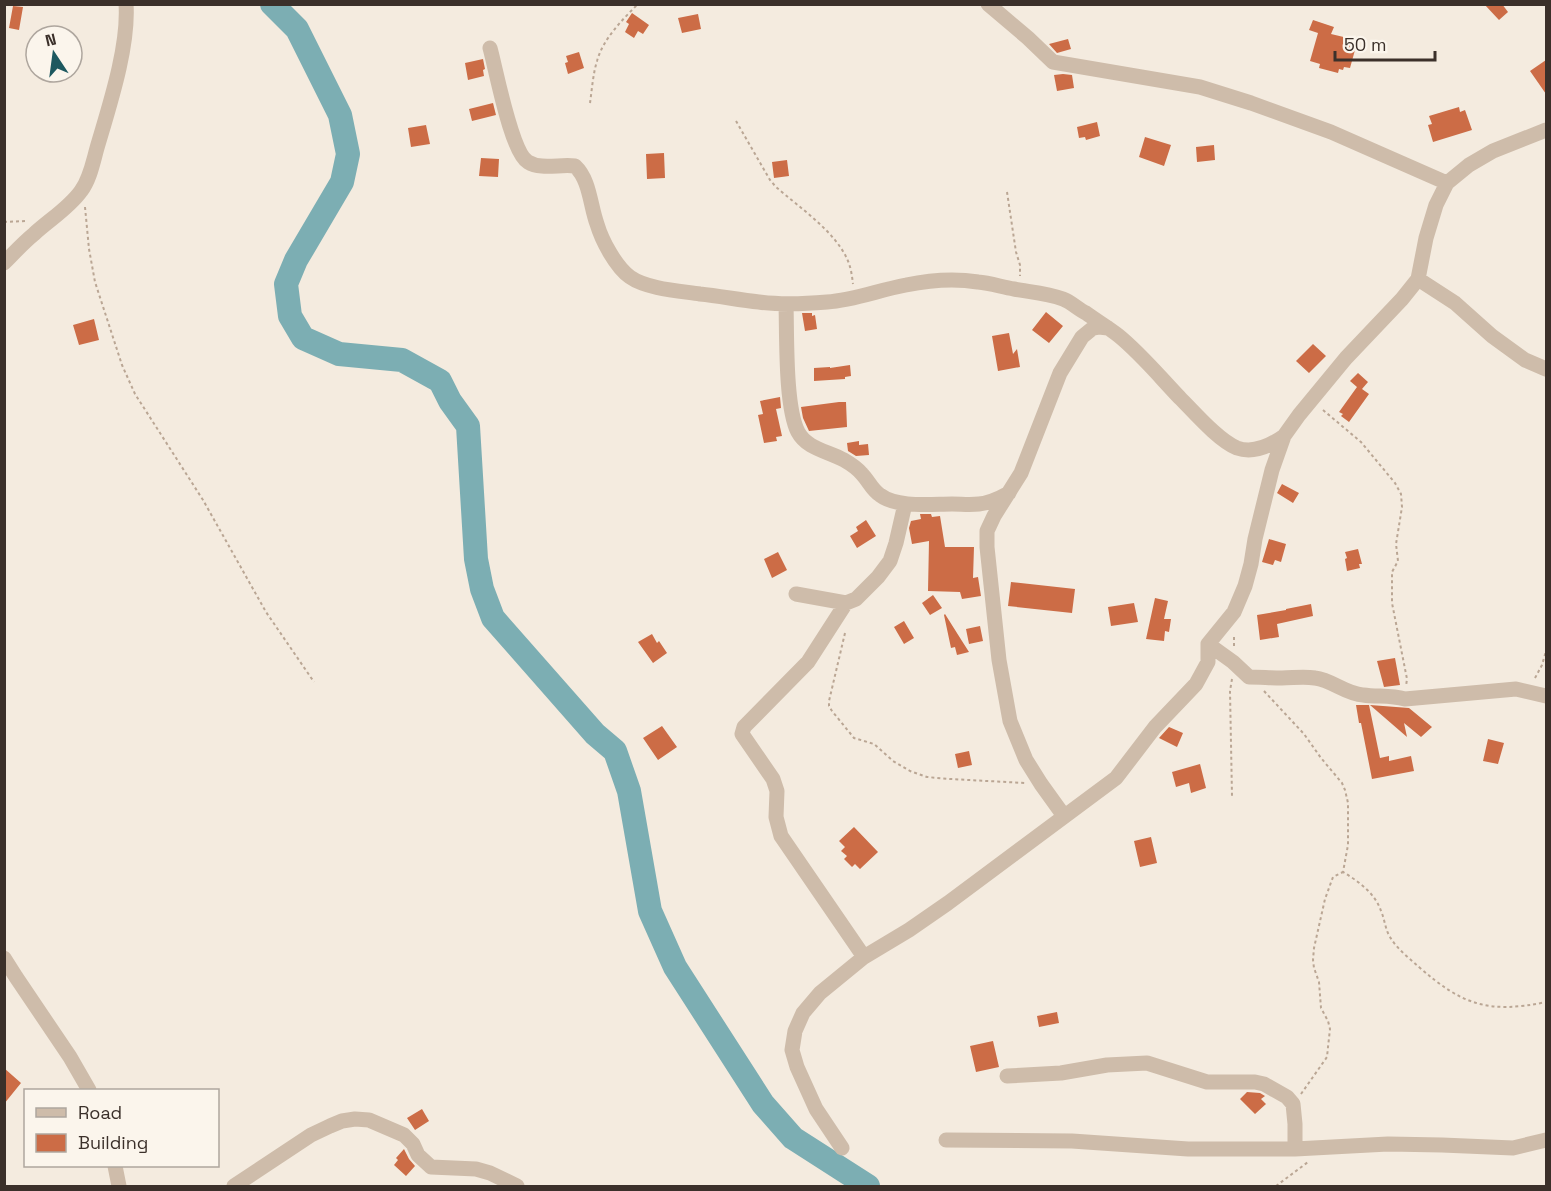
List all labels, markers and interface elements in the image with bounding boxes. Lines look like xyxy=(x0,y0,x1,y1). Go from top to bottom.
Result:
north arrow xyxy=(24,24,84,84)
scale bar xyxy=(1335,24,1436,62)
text: N xyxy=(43,28,58,51)
text: 50 m xyxy=(1344,33,1386,56)
legend xyxy=(24,1089,219,1167)
text: Road xyxy=(78,1101,122,1124)
text: Building xyxy=(78,1131,148,1154)

